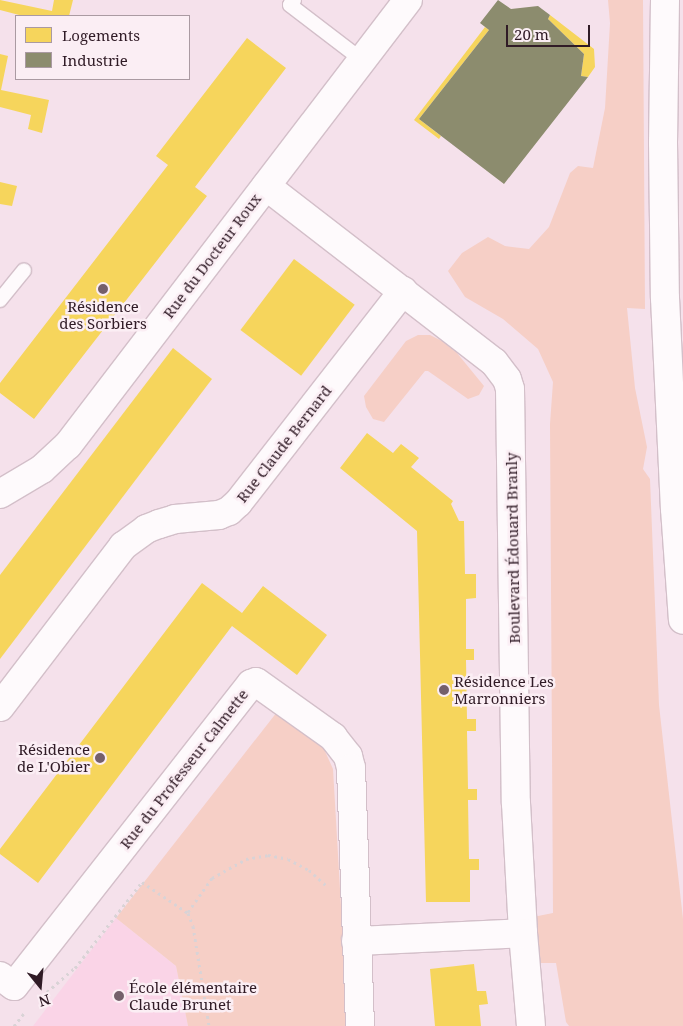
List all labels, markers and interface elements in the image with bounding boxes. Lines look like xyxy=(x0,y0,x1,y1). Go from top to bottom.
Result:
legend xyxy=(15,15,190,80)
scale bar xyxy=(508,15,592,47)
text: 20 m xyxy=(514,24,549,44)
text: Logements xyxy=(62,25,140,45)
text: Industrie xyxy=(62,50,128,70)
street label: Rue du Docteur Roux xyxy=(159,190,265,322)
marker: Résidence des Sorbiers xyxy=(97,283,109,295)
place label: Résidence des Sorbiers xyxy=(59,297,147,332)
street label: Rue Claude Bernard xyxy=(233,382,335,506)
street label: Boulevard Édouard Branly xyxy=(502,452,524,644)
place label: Résidence Les Marronniers xyxy=(454,672,554,707)
marker: Résidence Les Marronniers xyxy=(438,684,450,696)
street label: Rue du Professeur Calmette xyxy=(116,686,252,852)
place label: Résidence de L'Obier xyxy=(17,740,90,775)
marker: Résidence de L'Obier xyxy=(94,752,106,764)
north arrow xyxy=(15,961,65,1011)
place label: École élémentaire Claude Brunet xyxy=(129,978,257,1013)
text: N xyxy=(36,990,53,1012)
marker: École élémentaire Claude Brunet xyxy=(113,990,125,1002)

